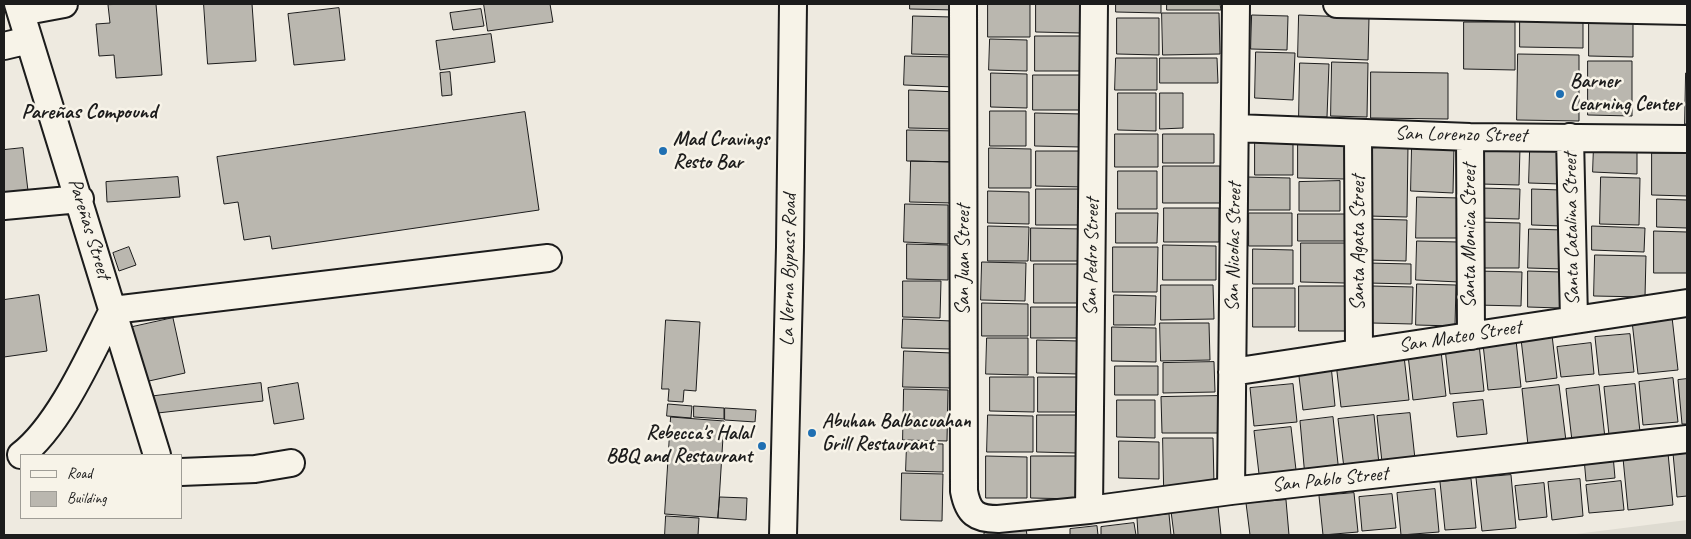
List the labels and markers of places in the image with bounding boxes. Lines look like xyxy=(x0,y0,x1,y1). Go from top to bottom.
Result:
place label: Barner Learning Center xyxy=(1570,70,1681,117)
marker: Barner Learning Center xyxy=(1554,88,1566,100)
place label: Mad Cravings Resto Bar xyxy=(673,128,769,175)
marker: Mad Cravings Resto Bar xyxy=(657,145,669,157)
place label: Abuhan Balbacuahan Grill Restaurant xyxy=(822,410,971,457)
place label: Rebecca's Halal BBQ and Restaurant xyxy=(606,422,752,469)
marker: Abuhan Balbacuahan Grill Restaurant xyxy=(806,427,818,439)
marker: Rebecca's Halal BBQ and Restaurant xyxy=(756,440,768,452)

